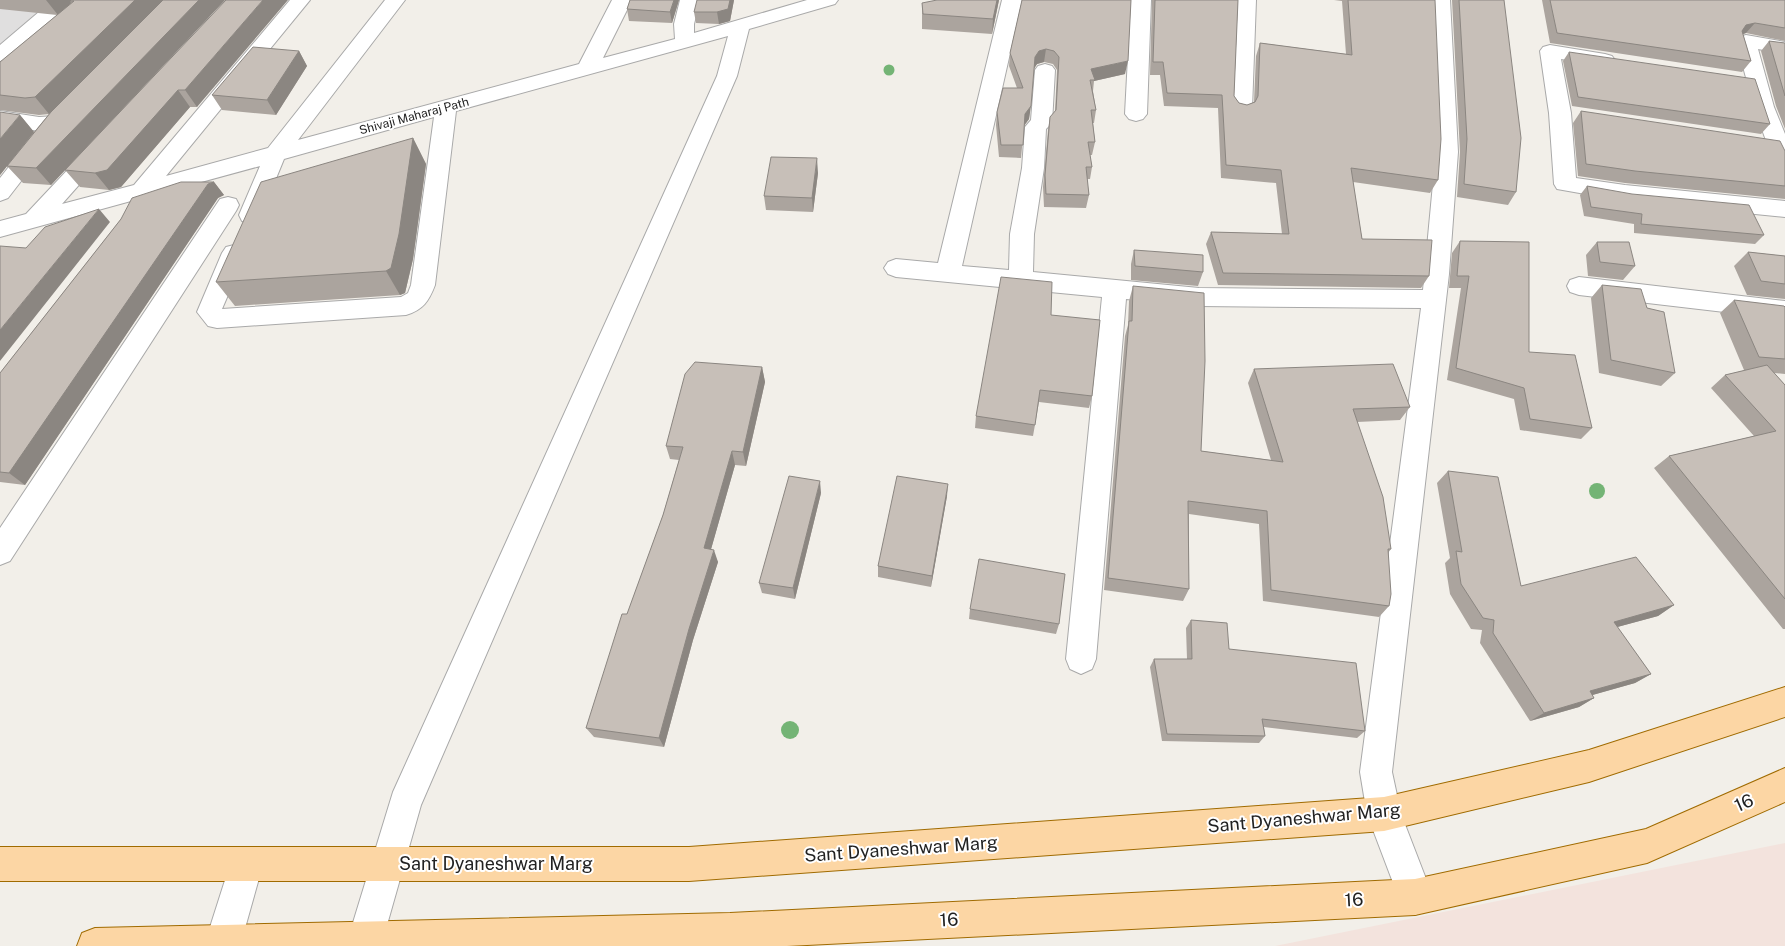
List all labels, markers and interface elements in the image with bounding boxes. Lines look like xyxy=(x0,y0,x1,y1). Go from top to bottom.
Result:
street label: Shivaji Maharaj Path xyxy=(358,95,470,137)
street label: 16 xyxy=(1731,789,1757,816)
street label: Sant Dyaneshwar Marg xyxy=(1206,799,1401,836)
street label: Sant Dyaneshwar Marg xyxy=(804,831,998,866)
street label: Sant Dyaneshwar Marg xyxy=(399,853,593,874)
street label: 16 xyxy=(1344,889,1364,910)
street label: 16 xyxy=(939,909,959,930)

